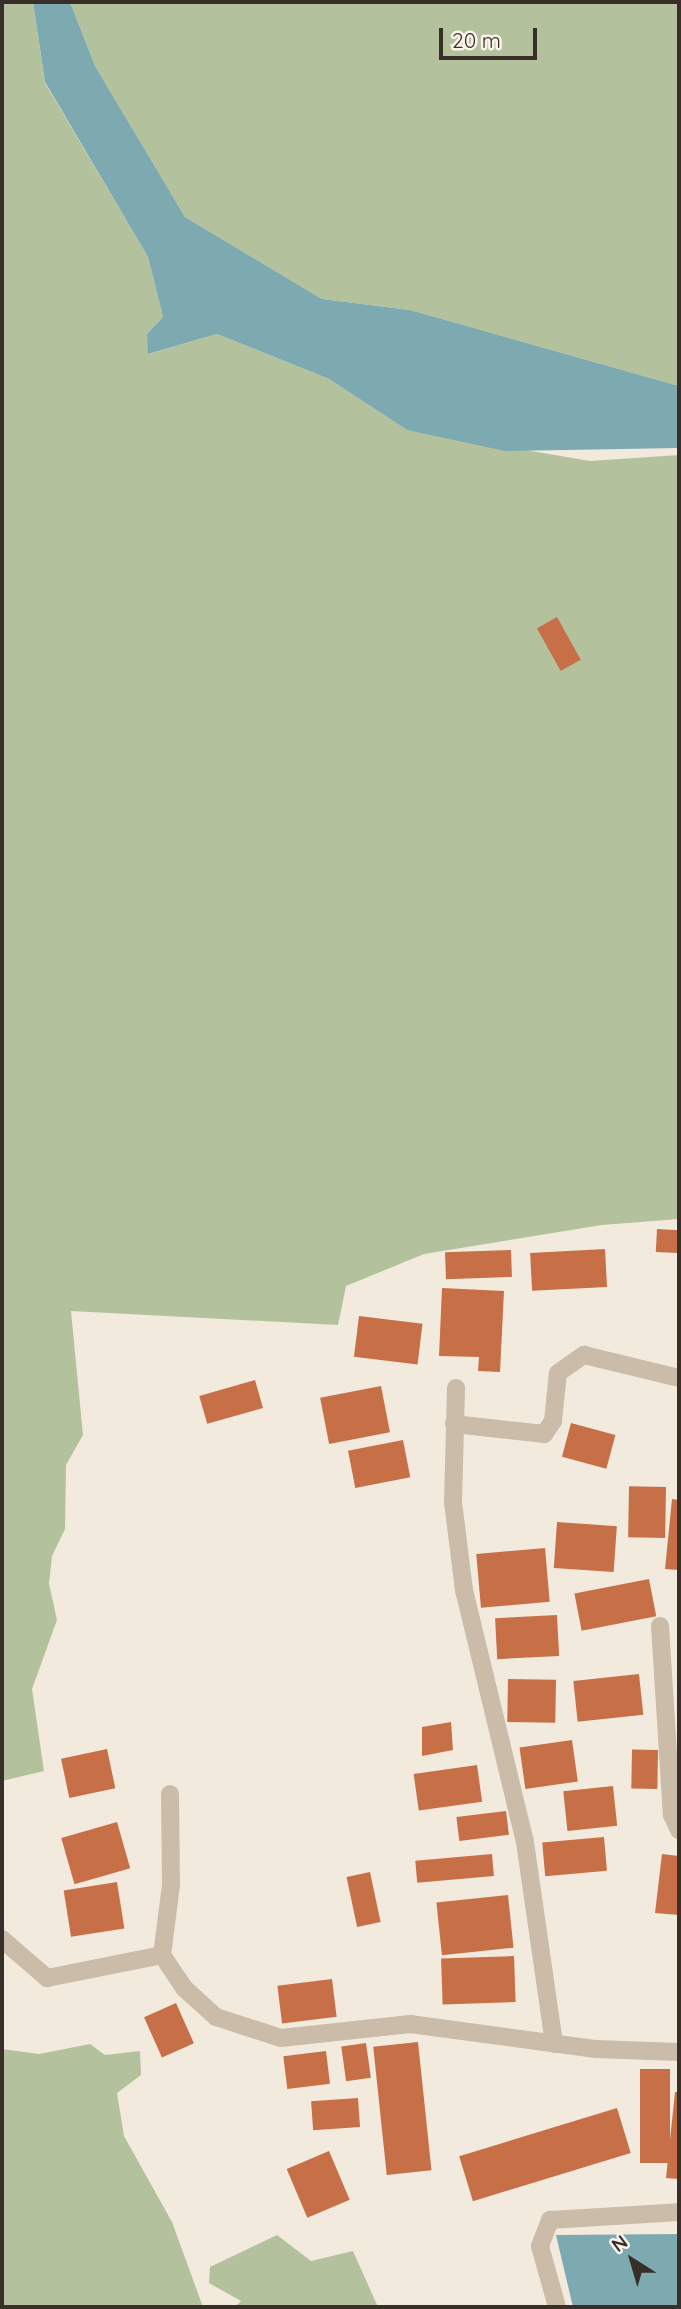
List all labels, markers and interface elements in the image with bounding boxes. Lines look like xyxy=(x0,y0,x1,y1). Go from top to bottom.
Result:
scale bar xyxy=(443,14,541,58)
text: 20 m xyxy=(452,27,501,53)
north arrow xyxy=(597,2225,667,2295)
text: N xyxy=(607,2229,632,2257)

